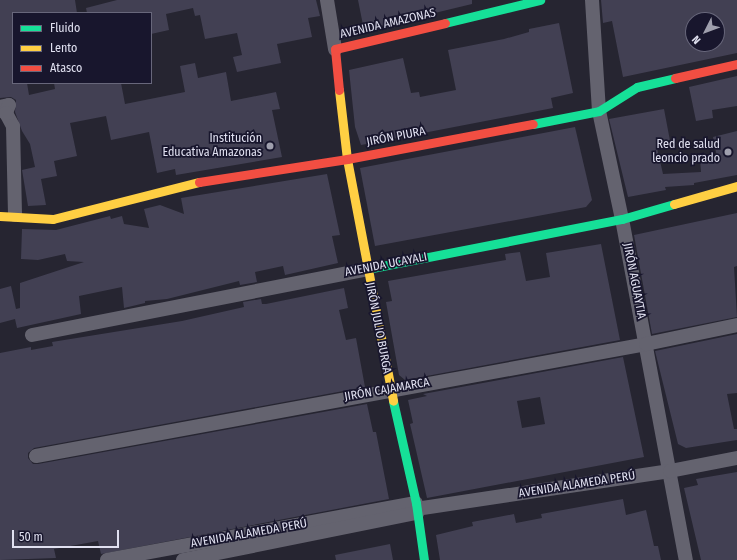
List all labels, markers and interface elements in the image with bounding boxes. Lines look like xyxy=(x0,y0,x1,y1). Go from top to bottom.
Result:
street label: AVENIDA AMAZONAS xyxy=(339,6,437,42)
legend xyxy=(12,12,152,84)
north arrow xyxy=(685,12,725,52)
text: Fluido xyxy=(50,21,80,35)
text: N xyxy=(689,33,703,46)
text: Lento xyxy=(50,41,77,55)
text: Atasco xyxy=(50,61,82,75)
street label: JIRÓN PIURA xyxy=(365,124,427,150)
place label: Institución Educativa Amazonas xyxy=(163,132,262,160)
place label: Red de salud leoncio prado xyxy=(652,138,720,166)
marker: Institución Educativa Amazonas xyxy=(265,141,275,151)
marker: Red de salud leoncio prado xyxy=(723,147,733,157)
street label: JIRÓN AGUAYTIA xyxy=(620,242,648,320)
street label: AVENIDA UCAYALI xyxy=(344,250,428,280)
street label: JIRÓN JULIO BURGA xyxy=(362,281,394,375)
street label: JIRÓN CAJAMARCA xyxy=(343,375,431,405)
street label: AVENIDA ALAMEDA PERÚ xyxy=(518,469,636,501)
street label: AVENIDA ALAMEDA PERÚ xyxy=(190,517,308,551)
scale bar xyxy=(14,522,121,548)
text: 50 m xyxy=(19,530,43,544)

